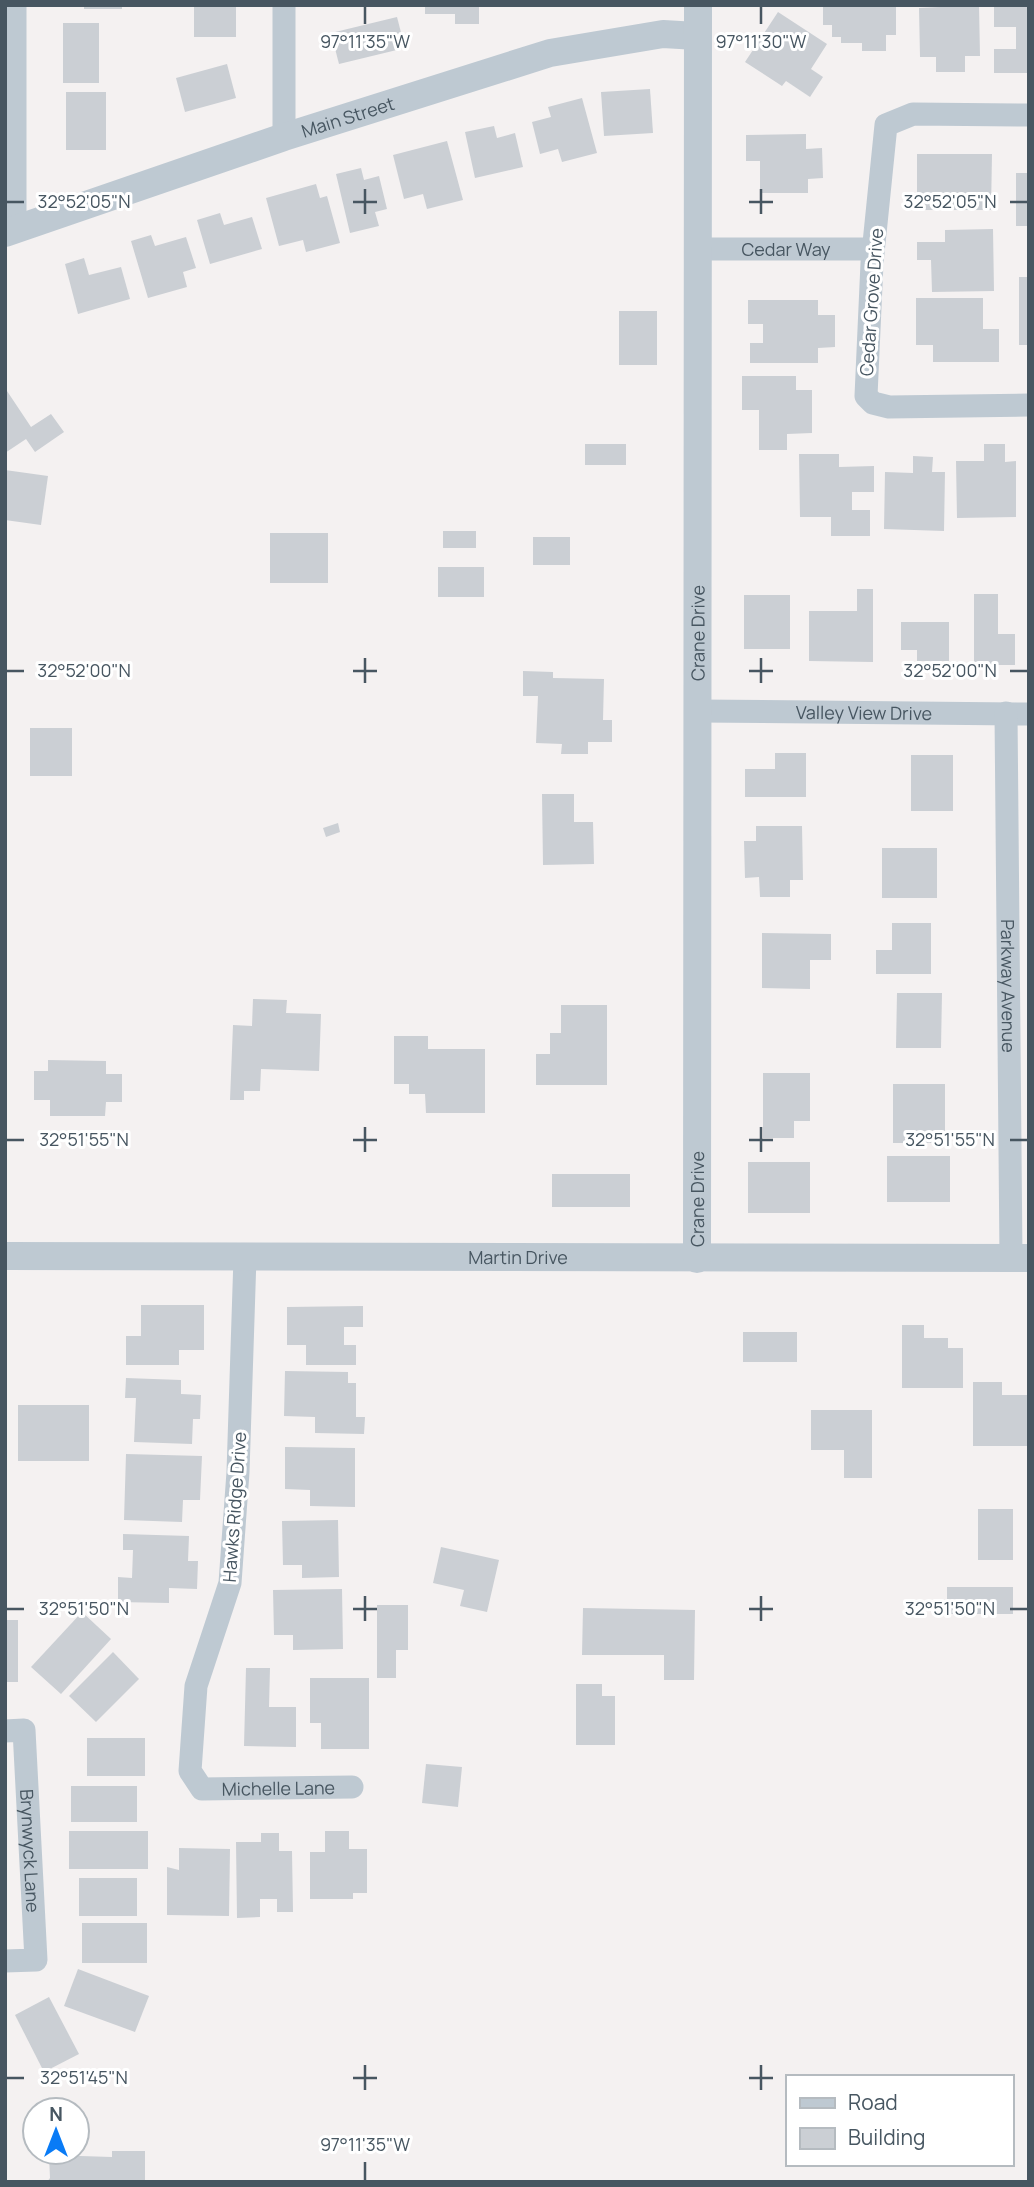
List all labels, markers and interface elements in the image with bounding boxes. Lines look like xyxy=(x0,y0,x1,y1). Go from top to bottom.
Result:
text: 97°11'35"W xyxy=(320,29,410,53)
text: 97°11'30"W xyxy=(716,29,807,53)
street label: Main Street xyxy=(298,91,397,143)
text: 32°52'05"N xyxy=(37,189,131,213)
text: 32°52'05"N xyxy=(903,189,997,213)
street label: Cedar Grove Drive xyxy=(854,227,888,377)
street label: Cedar Way xyxy=(741,237,831,261)
street label: Crane Drive xyxy=(685,585,710,681)
text: 32°52'00"N xyxy=(37,658,131,682)
text: 32°52'00"N xyxy=(903,658,997,682)
street label: Valley View Drive xyxy=(796,700,932,725)
street label: Parkway Avenue xyxy=(996,919,1021,1053)
text: 32°51'55"N xyxy=(39,1127,129,1151)
text: 32°51'55"N xyxy=(905,1127,995,1151)
street label: Crane Drive xyxy=(685,1151,709,1247)
street label: Martin Drive xyxy=(468,1245,568,1269)
street label: Hawks Ridge Drive xyxy=(217,1431,251,1583)
text: 32°51'50"N xyxy=(39,1596,129,1620)
text: 32°51'50"N xyxy=(905,1596,995,1620)
street label: Michelle Lane xyxy=(221,1775,335,1801)
street label: Brynwyck Lane xyxy=(15,1789,46,1913)
text: 32°51'45"N xyxy=(40,2065,128,2089)
legend xyxy=(786,2075,1013,2166)
text: Road xyxy=(848,2088,898,2116)
north arrow xyxy=(21,2096,91,2166)
text: N xyxy=(49,2101,63,2127)
text: Building xyxy=(848,2123,925,2151)
text: 97°11'35"W xyxy=(320,2132,410,2156)

